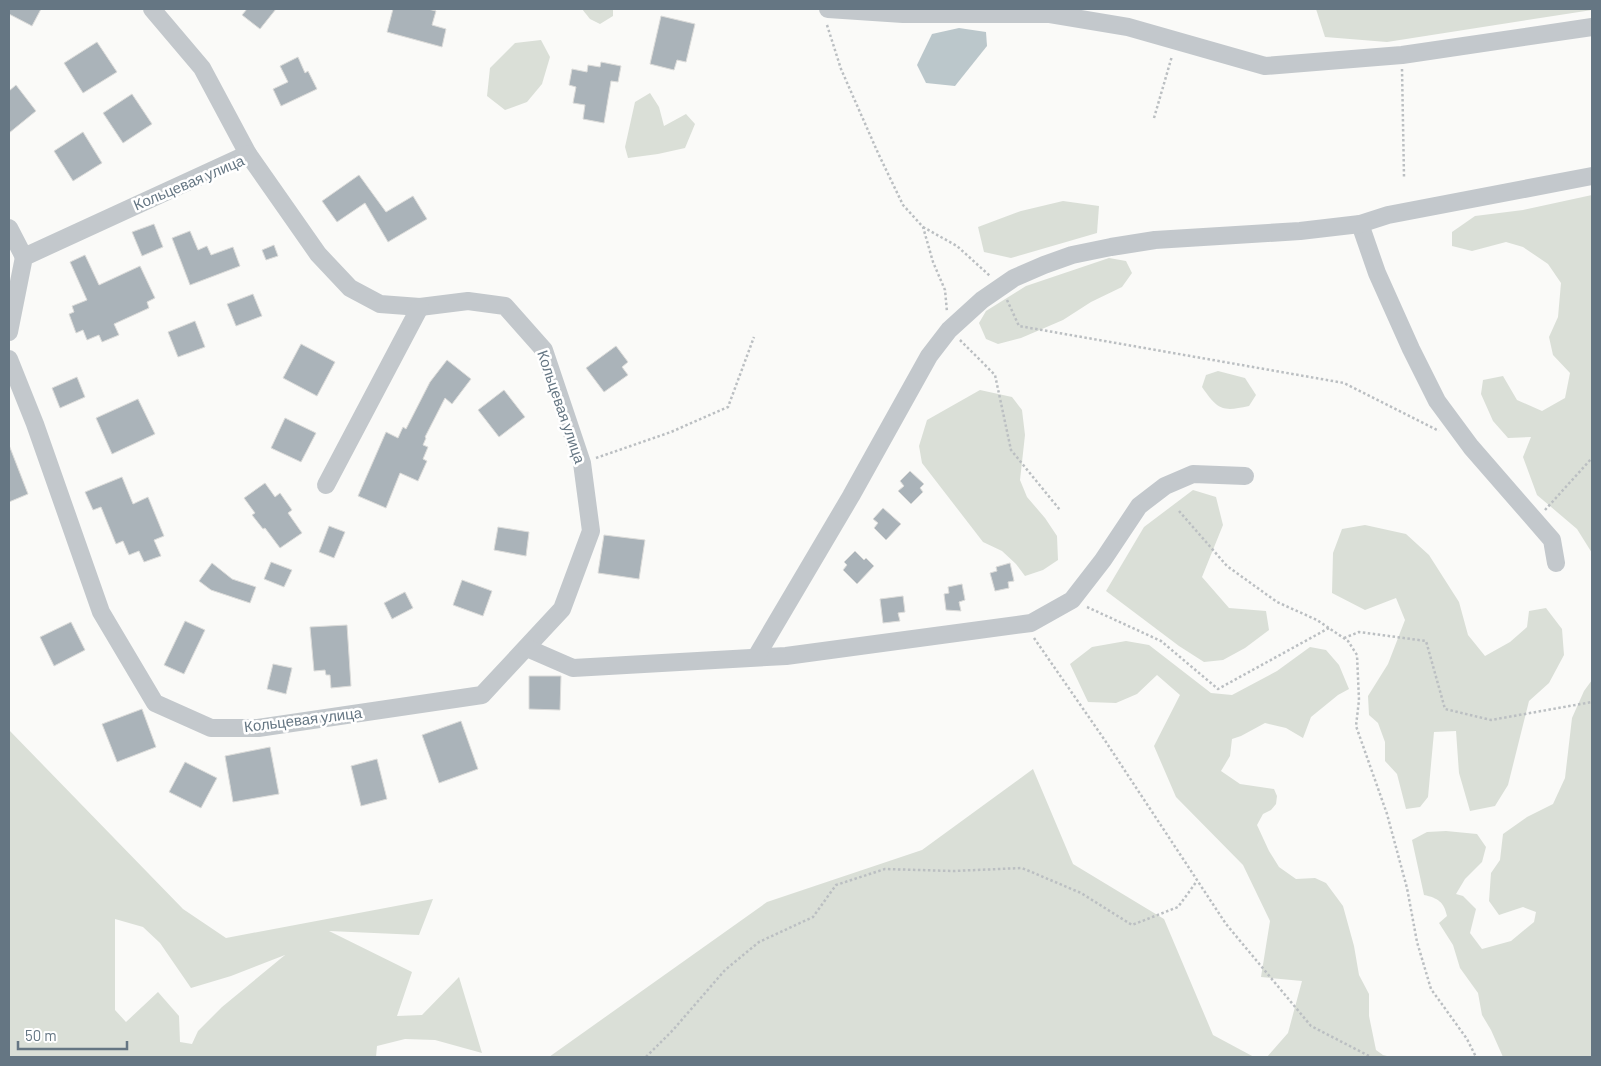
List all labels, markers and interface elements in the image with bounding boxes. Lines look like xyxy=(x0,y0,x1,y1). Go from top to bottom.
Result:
street label: Кольцевая улица xyxy=(131,150,247,214)
street label: Кольцевая улица xyxy=(534,348,590,466)
street label: Кольцевая улица xyxy=(243,703,363,735)
scale bar xyxy=(18,1018,126,1050)
text: 50 m xyxy=(25,1026,57,1044)

